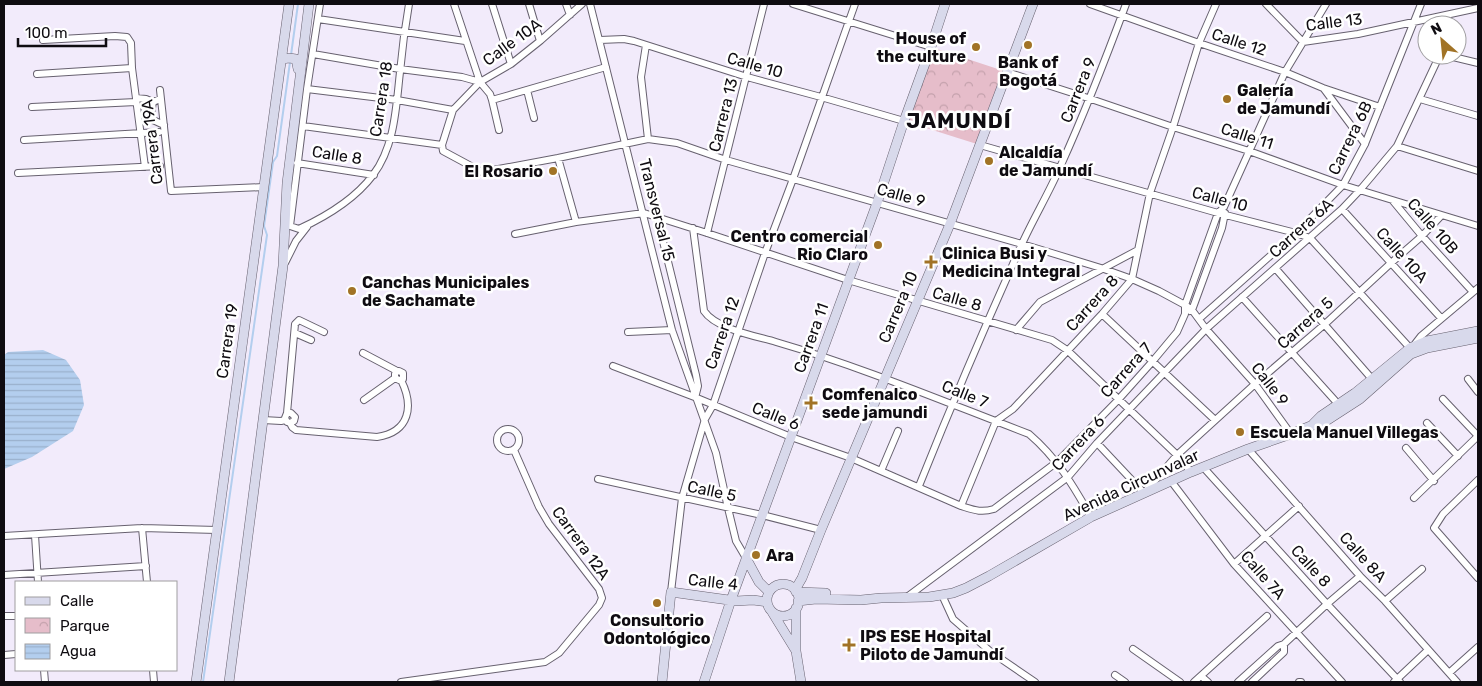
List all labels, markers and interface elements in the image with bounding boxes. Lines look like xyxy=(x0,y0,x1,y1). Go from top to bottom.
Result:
street label: Calle 13 xyxy=(1305,9,1363,35)
street label: Calle 10A xyxy=(479,14,545,70)
scale bar xyxy=(18,15,105,47)
north arrow xyxy=(1417,15,1467,65)
text: N xyxy=(1428,19,1445,39)
text: 100 m xyxy=(25,24,67,42)
street label: Calle 12 xyxy=(1209,24,1269,60)
place label: House of the culture xyxy=(877,29,967,66)
marker: Bank of Bogotá xyxy=(1022,39,1034,51)
marker: House of the culture xyxy=(970,41,982,53)
street label: Calle 10 xyxy=(725,48,785,82)
place label: Bank of Bogotá xyxy=(998,53,1059,90)
street label: Carrera 9 xyxy=(1056,55,1100,125)
street label: Carrera 18 xyxy=(366,60,396,138)
street label: Carrera 13 xyxy=(705,76,741,154)
place label: Galería de Jamundí xyxy=(1237,81,1331,118)
marker: Galería de Jamundí xyxy=(1221,93,1233,105)
street label: Carrera 19A xyxy=(137,98,167,186)
street label: Carrera 6B xyxy=(1324,98,1376,178)
district label: JAMUNDÍ xyxy=(906,108,1012,133)
street label: Calle 11 xyxy=(1218,119,1276,153)
street label: Calle 8 xyxy=(311,142,363,168)
place label: Alcaldía de Jamundí xyxy=(999,143,1093,180)
marker: Alcaldía de Jamundí xyxy=(983,155,995,167)
street label: Transversal 15 xyxy=(635,157,679,263)
place label: El Rosario xyxy=(464,162,543,181)
marker: El Rosario xyxy=(547,165,559,177)
street label: Calle 9 xyxy=(875,179,927,211)
street label: Calle 10 xyxy=(1190,182,1250,216)
street label: Carrera 6A xyxy=(1265,194,1337,262)
street label: Calle 10B xyxy=(1404,194,1462,258)
street label: Calle 10A xyxy=(1372,223,1432,287)
place label: Centro comercial Rio Claro xyxy=(731,227,868,264)
marker: Centro comercial Rio Claro xyxy=(872,239,884,251)
place label: Clinica Busi y Medicina Integral xyxy=(942,244,1080,281)
marker: Clinica Busi y Medicina Integral xyxy=(924,255,938,269)
street label: Carrera 10 xyxy=(874,268,922,346)
street label: Carrera 8 xyxy=(1062,271,1122,335)
place label: Canchas Municipales de Sachamate xyxy=(362,273,529,310)
street label: Calle 8 xyxy=(930,283,984,315)
marker: Canchas Municipales de Sachamate xyxy=(346,285,358,297)
street label: Carrera 5 xyxy=(1273,293,1337,353)
street label: Carrera 12 xyxy=(701,294,743,372)
street label: Carrera 11 xyxy=(790,301,832,375)
street label: Carrera 19 xyxy=(212,302,242,380)
street label: Carrera 7 xyxy=(1096,339,1156,401)
street label: Calle 9 xyxy=(1247,359,1293,409)
street label: Calle 7 xyxy=(939,376,991,412)
place label: Comfenalco sede jamundi xyxy=(822,385,928,422)
marker: Comfenalco sede jamundi xyxy=(804,396,818,410)
street label: Calle 6 xyxy=(749,398,803,434)
street label: Carrera 6 xyxy=(1048,411,1109,475)
place label: Escuela Manuel Villegas xyxy=(1250,423,1439,442)
marker: Escuela Manuel Villegas xyxy=(1234,426,1246,438)
street label: Avenida Circunvalar xyxy=(1060,445,1202,525)
street label: Calle 5 xyxy=(686,477,738,505)
street label: Carrera 12A xyxy=(548,503,614,584)
street label: Calle 8A xyxy=(1336,528,1391,586)
street label: Calle 8 xyxy=(1287,541,1335,591)
place label: Ara xyxy=(766,546,794,565)
street label: Calle 7A xyxy=(1237,547,1289,603)
marker: Ara xyxy=(750,549,762,561)
street label: Calle 4 xyxy=(687,570,739,594)
legend xyxy=(15,581,178,671)
text: Calle xyxy=(60,592,94,610)
marker: Consultorio Odontológico xyxy=(651,597,663,609)
place label: Consultorio Odontológico xyxy=(603,611,711,648)
text: Parque xyxy=(60,617,110,635)
place label: IPS ESE Hospital Piloto de Jamundí xyxy=(860,627,1005,664)
marker: IPS ESE Hospital Piloto de Jamundí xyxy=(842,638,856,652)
text: Agua xyxy=(60,642,96,660)

